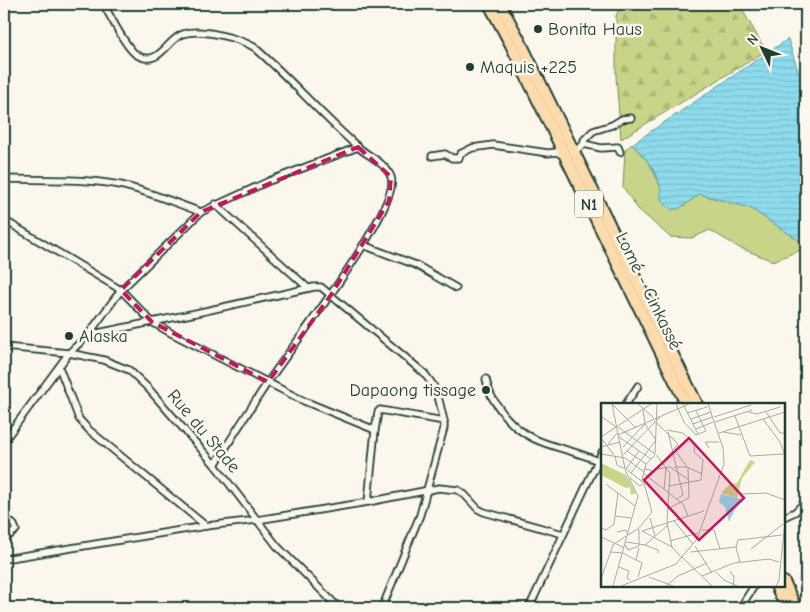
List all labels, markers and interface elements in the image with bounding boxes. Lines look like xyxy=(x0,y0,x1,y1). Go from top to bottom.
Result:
place label: Bonita Haus xyxy=(548,19,642,40)
north arrow xyxy=(738,22,788,72)
marker: Bonita Haus xyxy=(532,23,544,35)
text: N xyxy=(744,30,762,49)
place label: Maquis +225 xyxy=(480,57,577,78)
marker: Maquis +225 xyxy=(464,61,476,73)
road number: N1 xyxy=(575,190,603,218)
street label: Lomé - Cinkassé xyxy=(611,229,686,353)
place label: Alaska xyxy=(79,326,128,347)
marker: Alaska xyxy=(63,330,75,342)
place label: Dapaong tissage xyxy=(350,380,476,401)
marker: Dapaong tissage xyxy=(480,384,492,396)
street label: Rue du Stade xyxy=(163,385,244,477)
inset map xyxy=(601,403,785,587)

